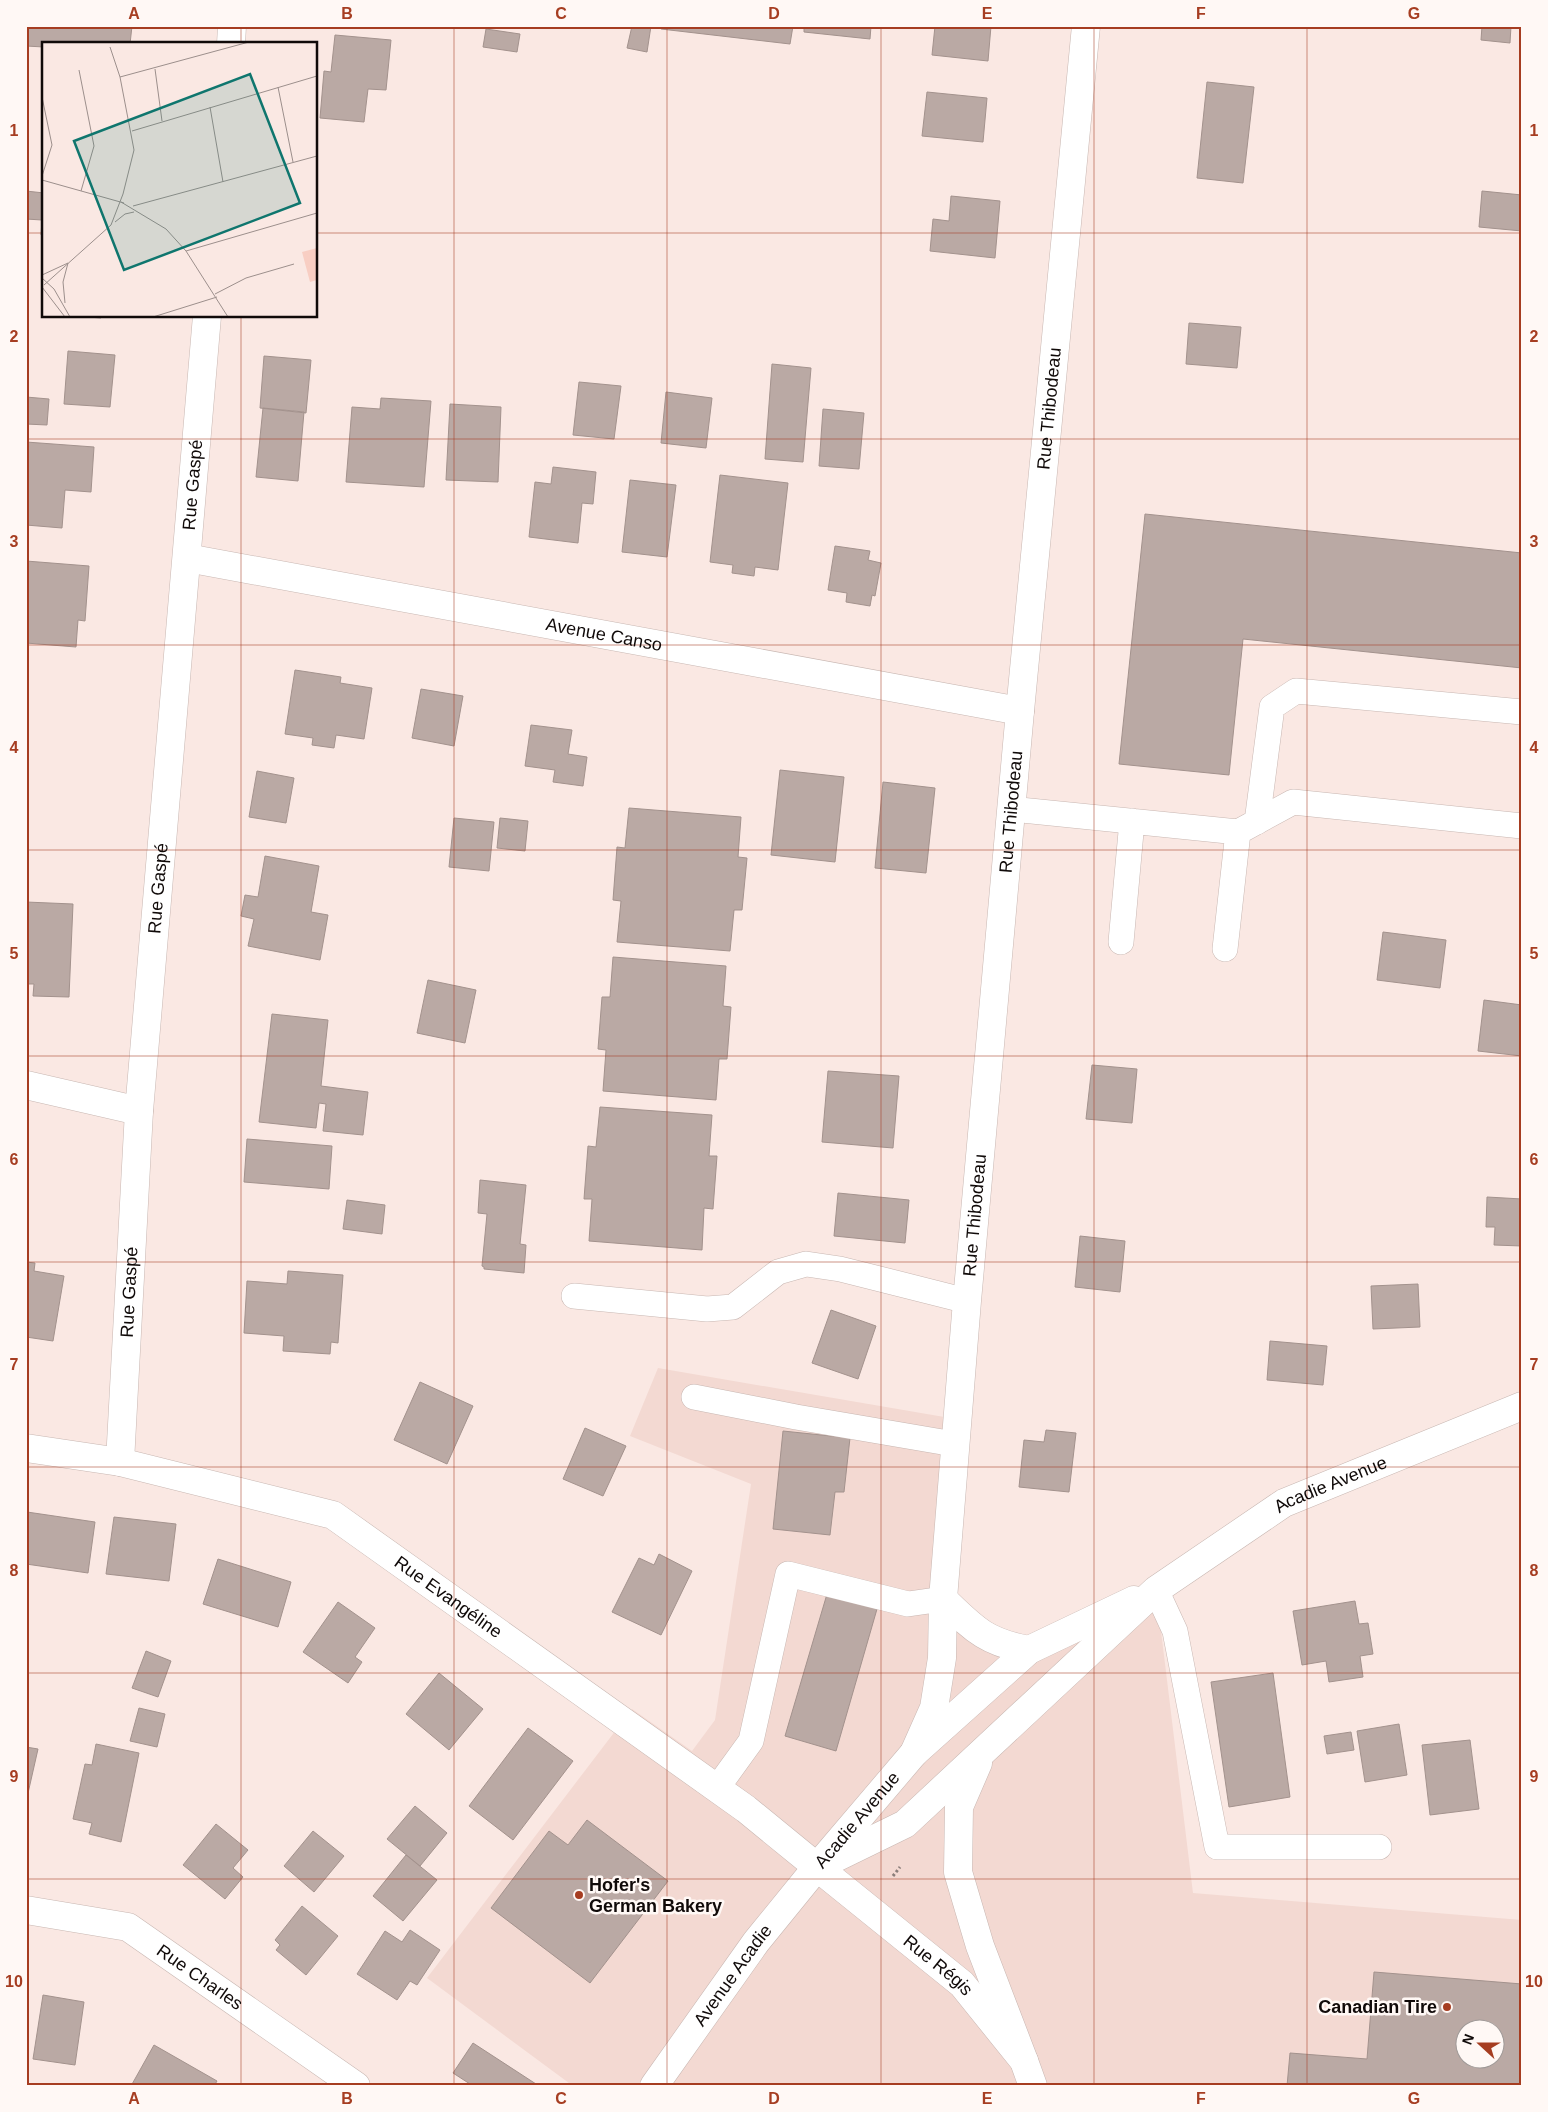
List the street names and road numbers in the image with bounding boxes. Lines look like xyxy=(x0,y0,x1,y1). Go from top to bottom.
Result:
street label: Rue Thibodeau xyxy=(1033,347,1065,471)
street label: Rue Gaspé xyxy=(179,439,206,531)
street label: Avenue Canso xyxy=(544,614,664,655)
street label: Rue Thibodeau xyxy=(995,750,1026,874)
street label: Rue Gaspé xyxy=(144,842,172,935)
street label: Rue Thibodeau xyxy=(959,1153,990,1277)
street label: Rue Gaspé xyxy=(117,1246,142,1338)
street label: Acadie Avenue xyxy=(1270,1452,1390,1517)
street label: Rue Evangéline xyxy=(391,1552,506,1642)
street label: Acadie Avenue xyxy=(811,1768,904,1872)
street label: Avenue Acadie xyxy=(690,1921,776,2030)
street label: Rue Régis xyxy=(899,1931,977,1999)
street label: Rue Charles xyxy=(153,1940,247,2014)

